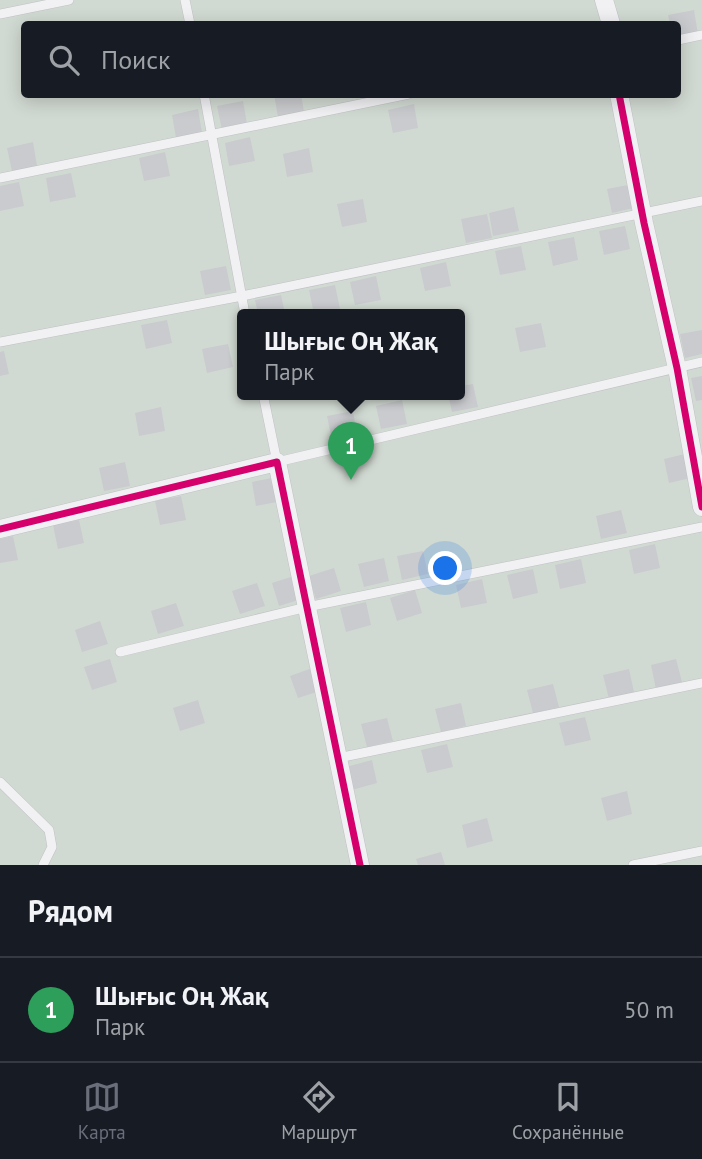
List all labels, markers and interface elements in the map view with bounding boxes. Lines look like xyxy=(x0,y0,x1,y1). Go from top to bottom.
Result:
search box xyxy=(21,21,681,98)
icon: search xyxy=(45,41,83,79)
text: Поиск xyxy=(101,43,170,76)
popup xyxy=(237,309,465,400)
text: Шығыс Оң Жақ xyxy=(264,324,438,357)
text: Парк xyxy=(264,357,314,386)
pin: 1 xyxy=(328,422,374,480)
your location xyxy=(428,551,462,585)
text: Рядом xyxy=(28,891,113,930)
text: Шығыс Оң Жақ xyxy=(95,979,269,1012)
text: 1 xyxy=(44,995,58,1024)
text: 50 m xyxy=(624,995,674,1024)
text: Парк xyxy=(95,1012,145,1041)
tab: Карта xyxy=(78,1078,126,1144)
tab: Маршрут xyxy=(281,1078,357,1144)
tab: Сохранённые xyxy=(512,1078,624,1144)

